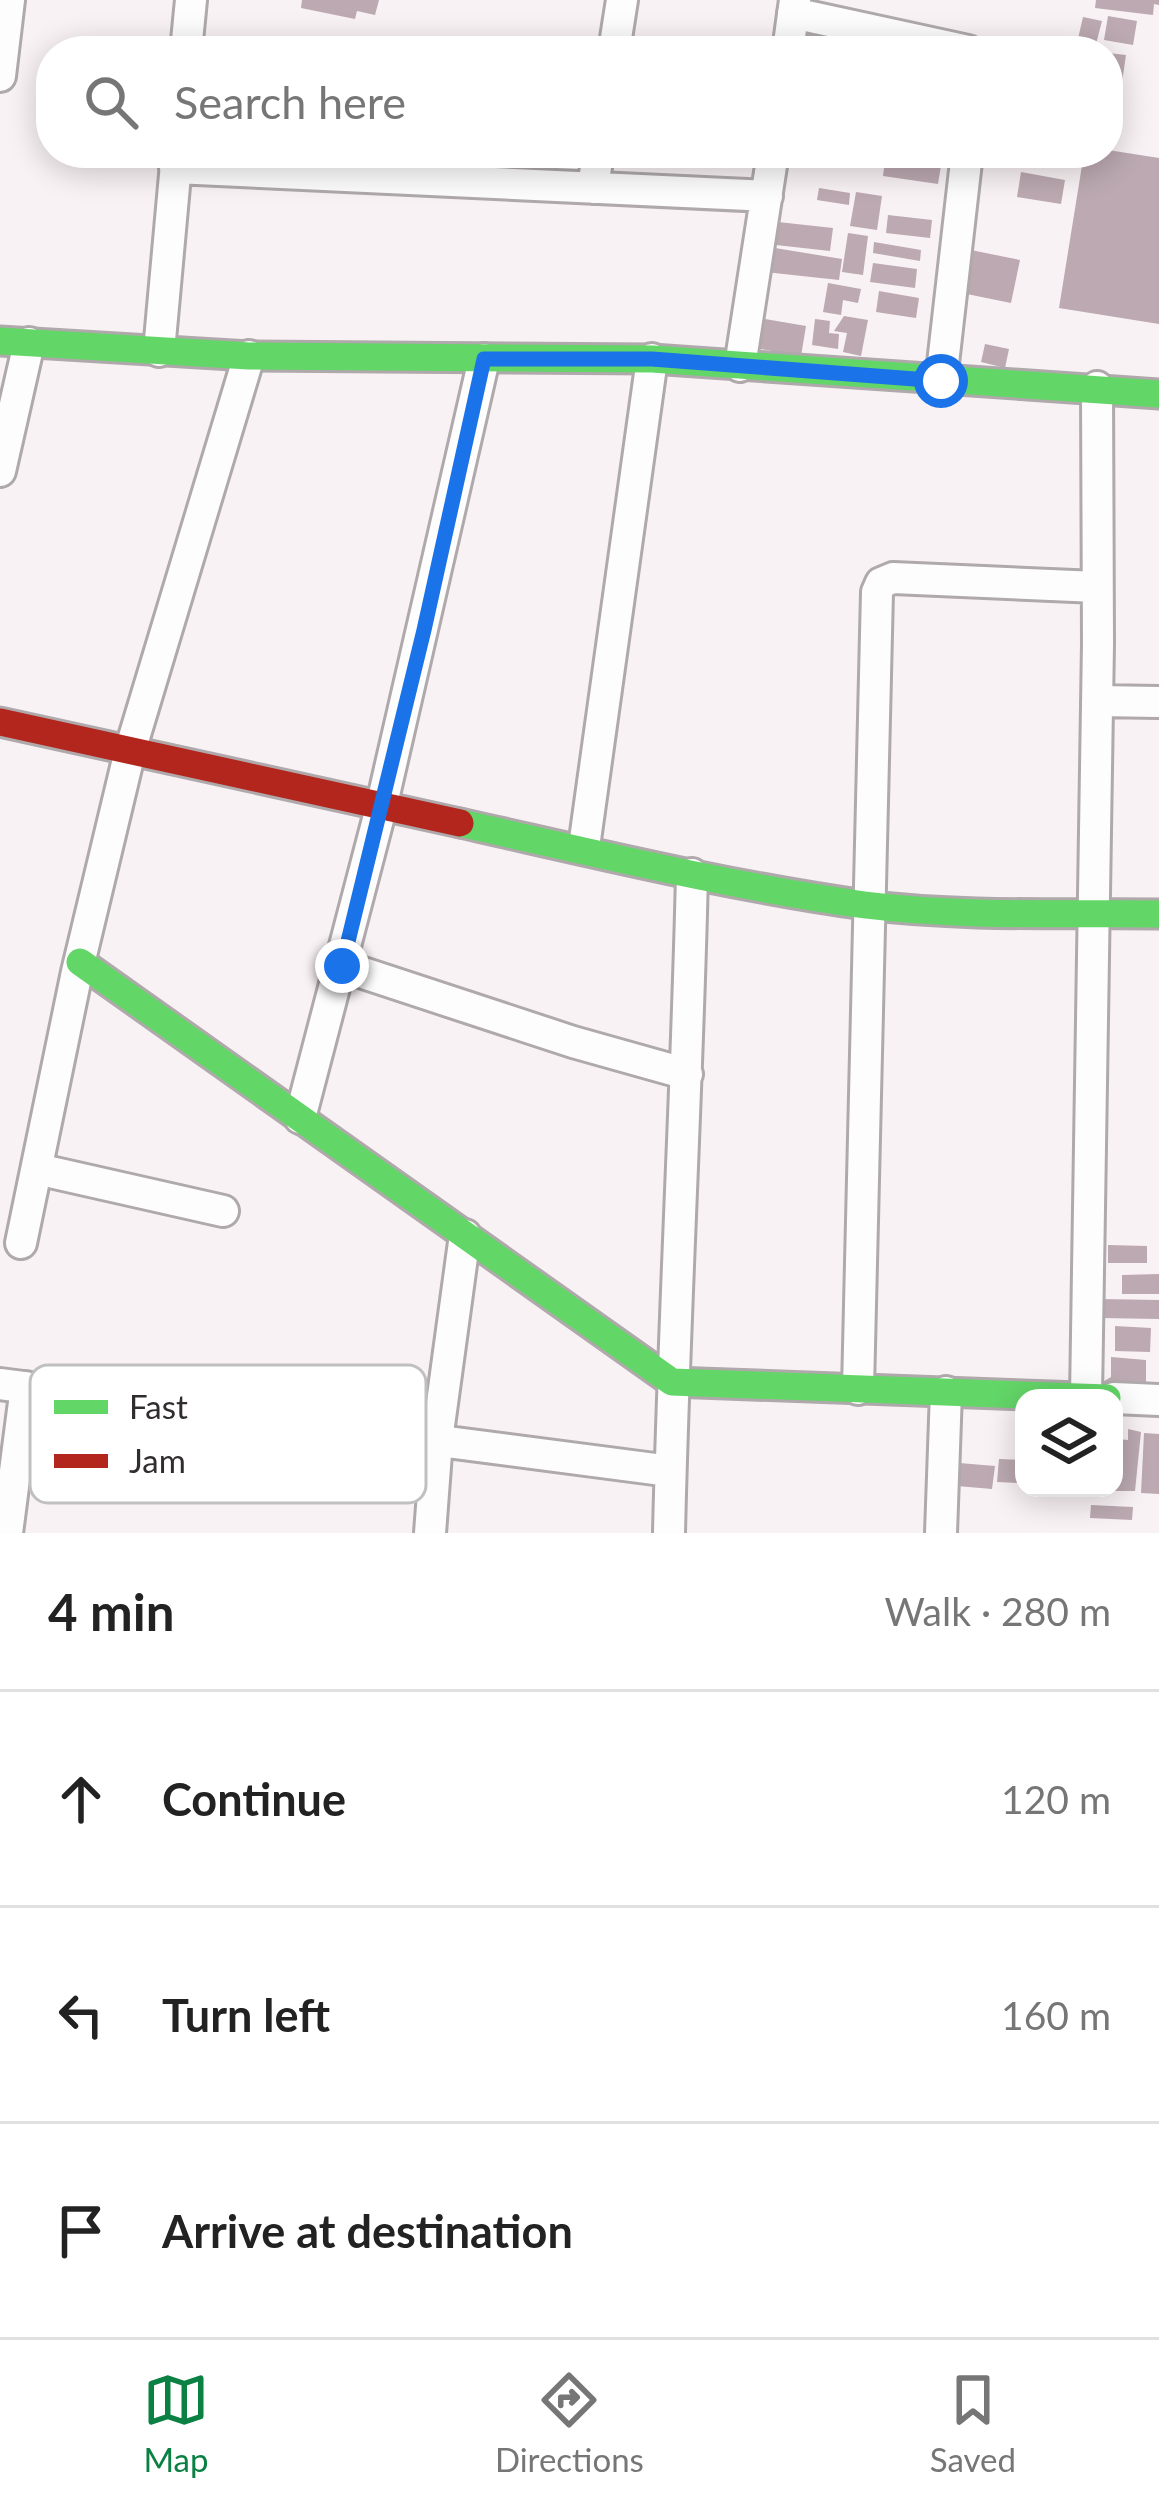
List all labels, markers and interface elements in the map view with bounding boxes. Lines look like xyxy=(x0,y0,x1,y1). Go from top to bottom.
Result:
search box xyxy=(36,36,1123,168)
icon: search xyxy=(78,69,144,135)
text: Search here xyxy=(174,75,406,129)
route start xyxy=(914,354,968,408)
route end xyxy=(315,939,369,993)
legend xyxy=(30,1365,426,1503)
text: Fast xyxy=(129,1386,188,1426)
map controls xyxy=(1015,1389,1123,1497)
button: layers xyxy=(1015,1389,1123,1497)
text: Jam xyxy=(129,1440,186,1480)
text: 4 min xyxy=(48,1581,174,1642)
text: Walk · 280 m xyxy=(884,1588,1111,1634)
icon: ahead xyxy=(48,1766,114,1832)
text: Continue xyxy=(162,1772,346,1826)
text: 120 m xyxy=(1001,1776,1111,1822)
icon: left xyxy=(48,1982,114,2048)
text: Turn left xyxy=(162,1988,330,2042)
text: 160 m xyxy=(1001,1992,1111,2038)
icon: arrive xyxy=(48,2198,114,2264)
text: Arrive at destination xyxy=(162,2204,573,2258)
tab: Map xyxy=(143,2367,209,2479)
tab: Directions xyxy=(495,2367,644,2479)
tab: Saved xyxy=(930,2367,1016,2479)

